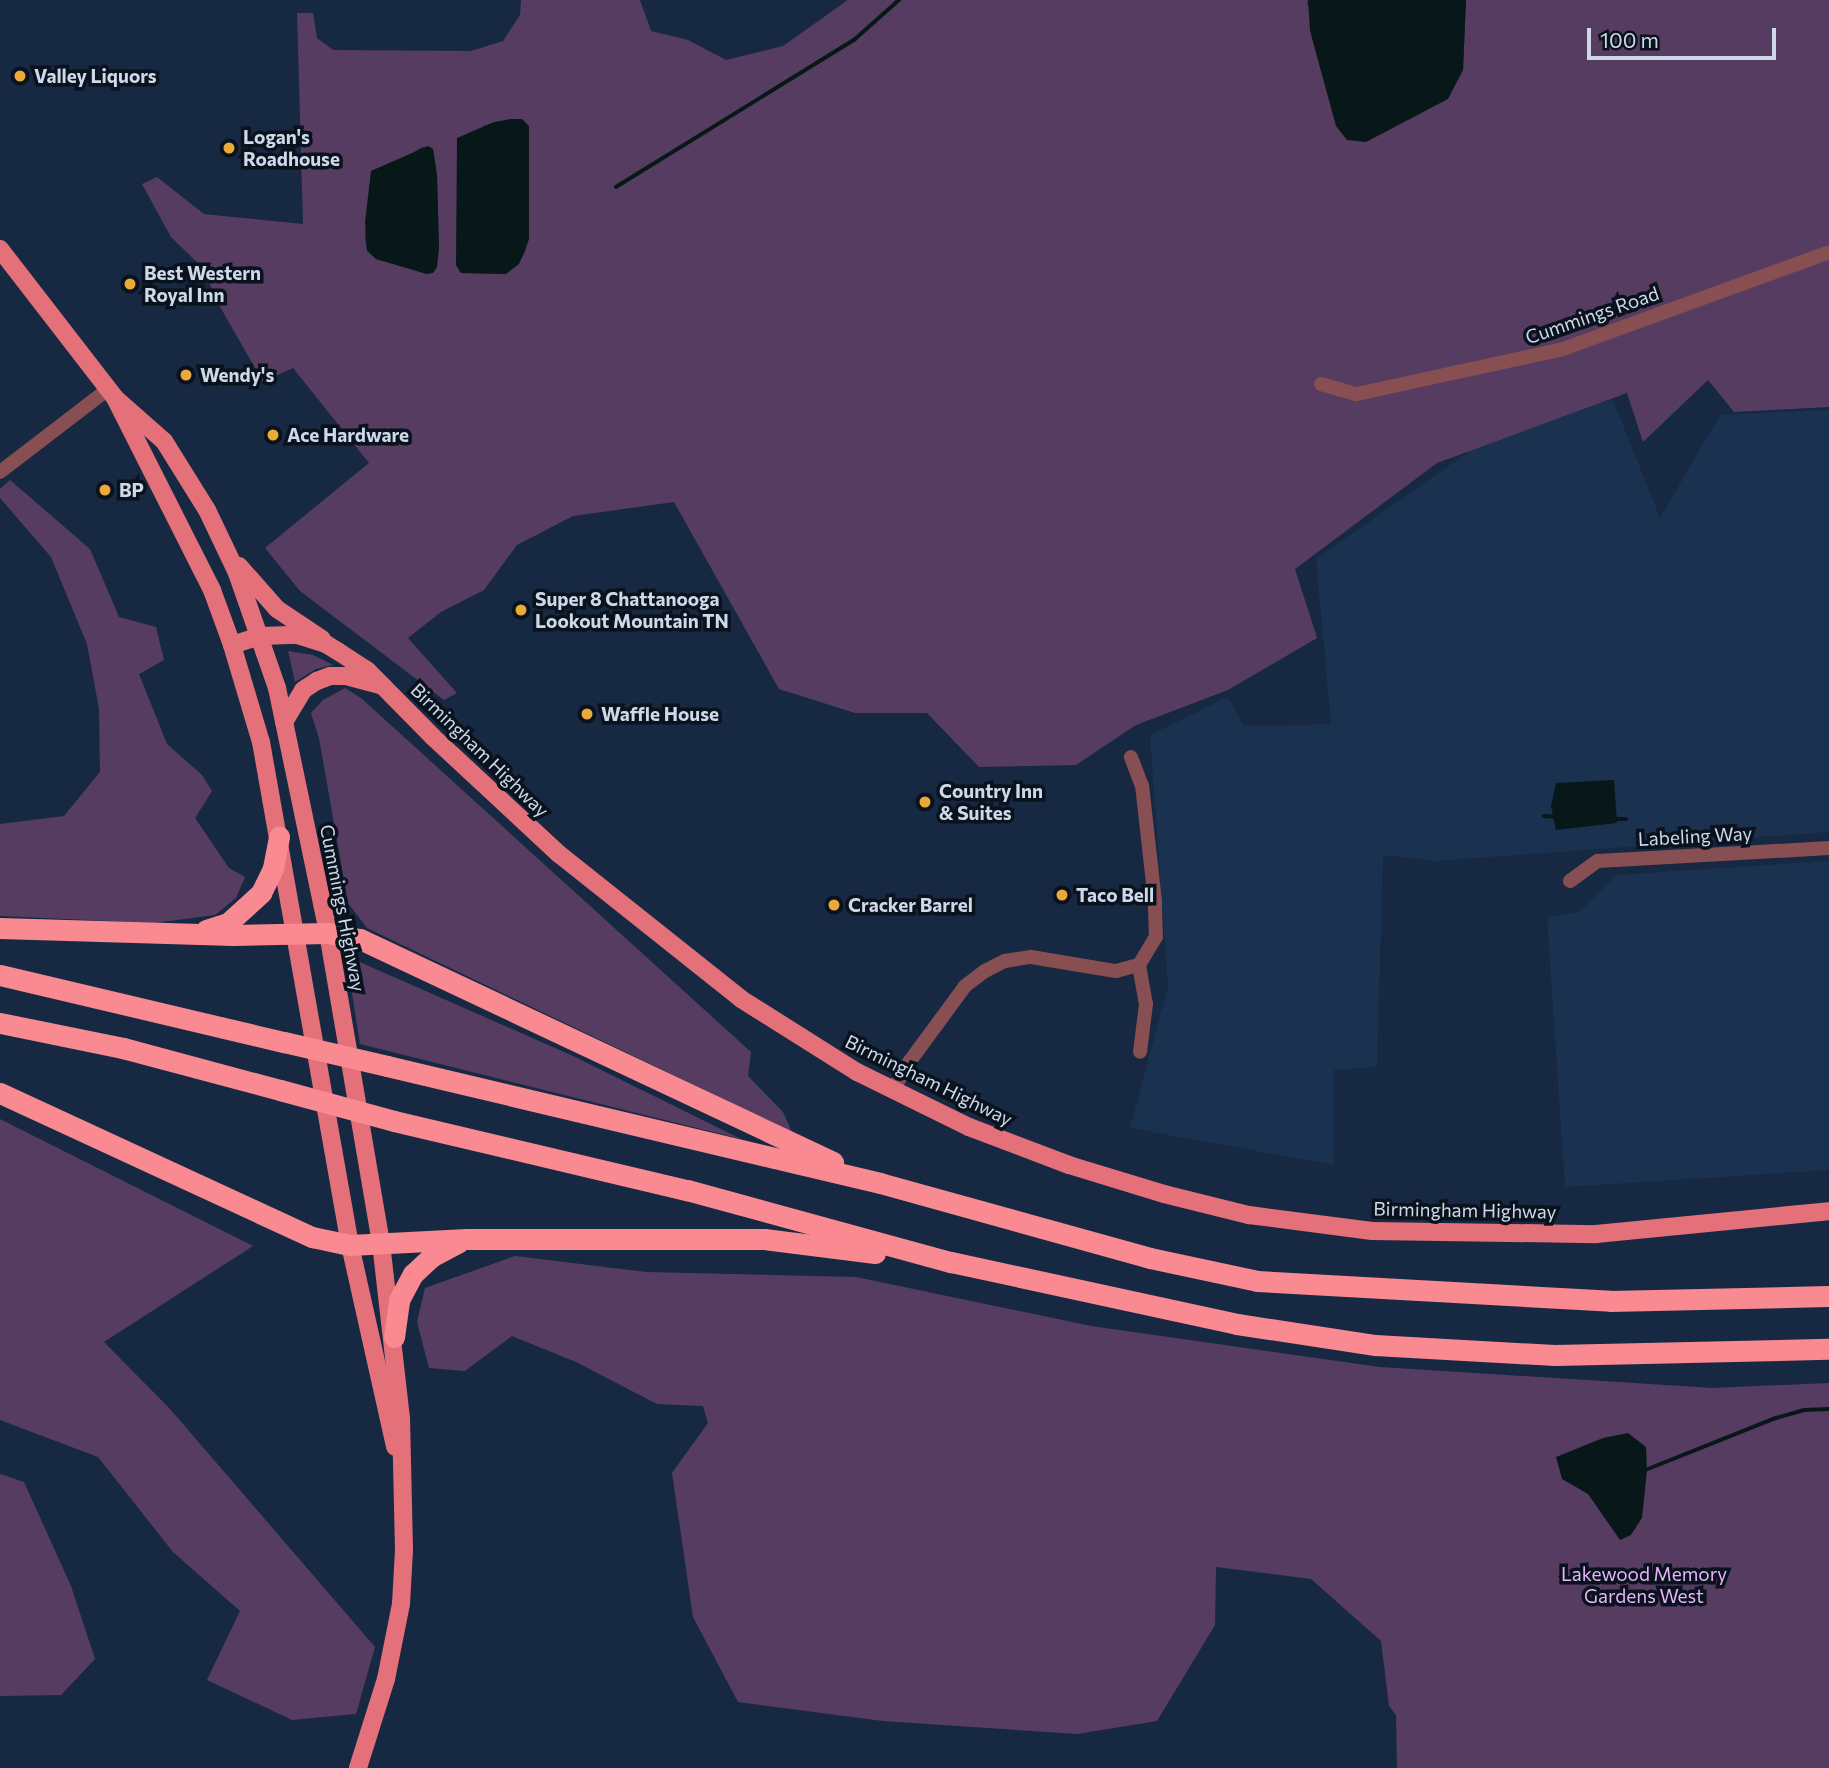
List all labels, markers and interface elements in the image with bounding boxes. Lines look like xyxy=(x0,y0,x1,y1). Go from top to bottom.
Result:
scale bar xyxy=(1591,14,1780,58)
text: 100 m xyxy=(1600,27,1659,52)
place label: Valley Liquors xyxy=(34,65,157,87)
marker: Valley Liquors xyxy=(12,68,28,84)
place label: Logan's Roadhouse xyxy=(243,126,340,170)
marker: Logan's Roadhouse xyxy=(221,140,237,156)
place label: Best Western Royal Inn xyxy=(144,262,261,306)
marker: Best Western Royal Inn xyxy=(122,276,138,292)
street label: Cummings Road xyxy=(1522,282,1662,348)
place label: Wendy's xyxy=(200,364,274,386)
marker: Wendy's xyxy=(178,367,194,383)
place label: Ace Hardware xyxy=(287,424,409,446)
marker: Ace Hardware xyxy=(265,427,281,443)
place label: BP xyxy=(119,479,144,501)
marker: BP xyxy=(97,482,113,498)
place label: Super 8 Chattanooga Lookout Mountain TN xyxy=(535,588,729,632)
marker: Super 8 Chattanooga Lookout Mountain TN xyxy=(513,602,529,618)
street label: Birmingham Highway xyxy=(406,678,554,822)
place label: Waffle House xyxy=(601,703,719,725)
marker: Waffle House xyxy=(579,706,595,722)
place label: Country Inn & Suites xyxy=(939,780,1043,824)
marker: Country Inn & Suites xyxy=(917,794,933,810)
street label: Cummings Highway xyxy=(316,822,370,994)
street label: Labeling Way xyxy=(1637,822,1753,850)
place label: Taco Bell xyxy=(1076,884,1154,906)
marker: Taco Bell xyxy=(1054,887,1070,903)
place label: Cracker Barrel xyxy=(848,894,973,916)
marker: Cracker Barrel xyxy=(826,897,842,913)
street label: Birmingham Highway xyxy=(842,1030,1016,1130)
street label: Birmingham Highway xyxy=(1373,1197,1557,1223)
park label: Lakewood Memory Gardens West xyxy=(1561,1563,1727,1607)

